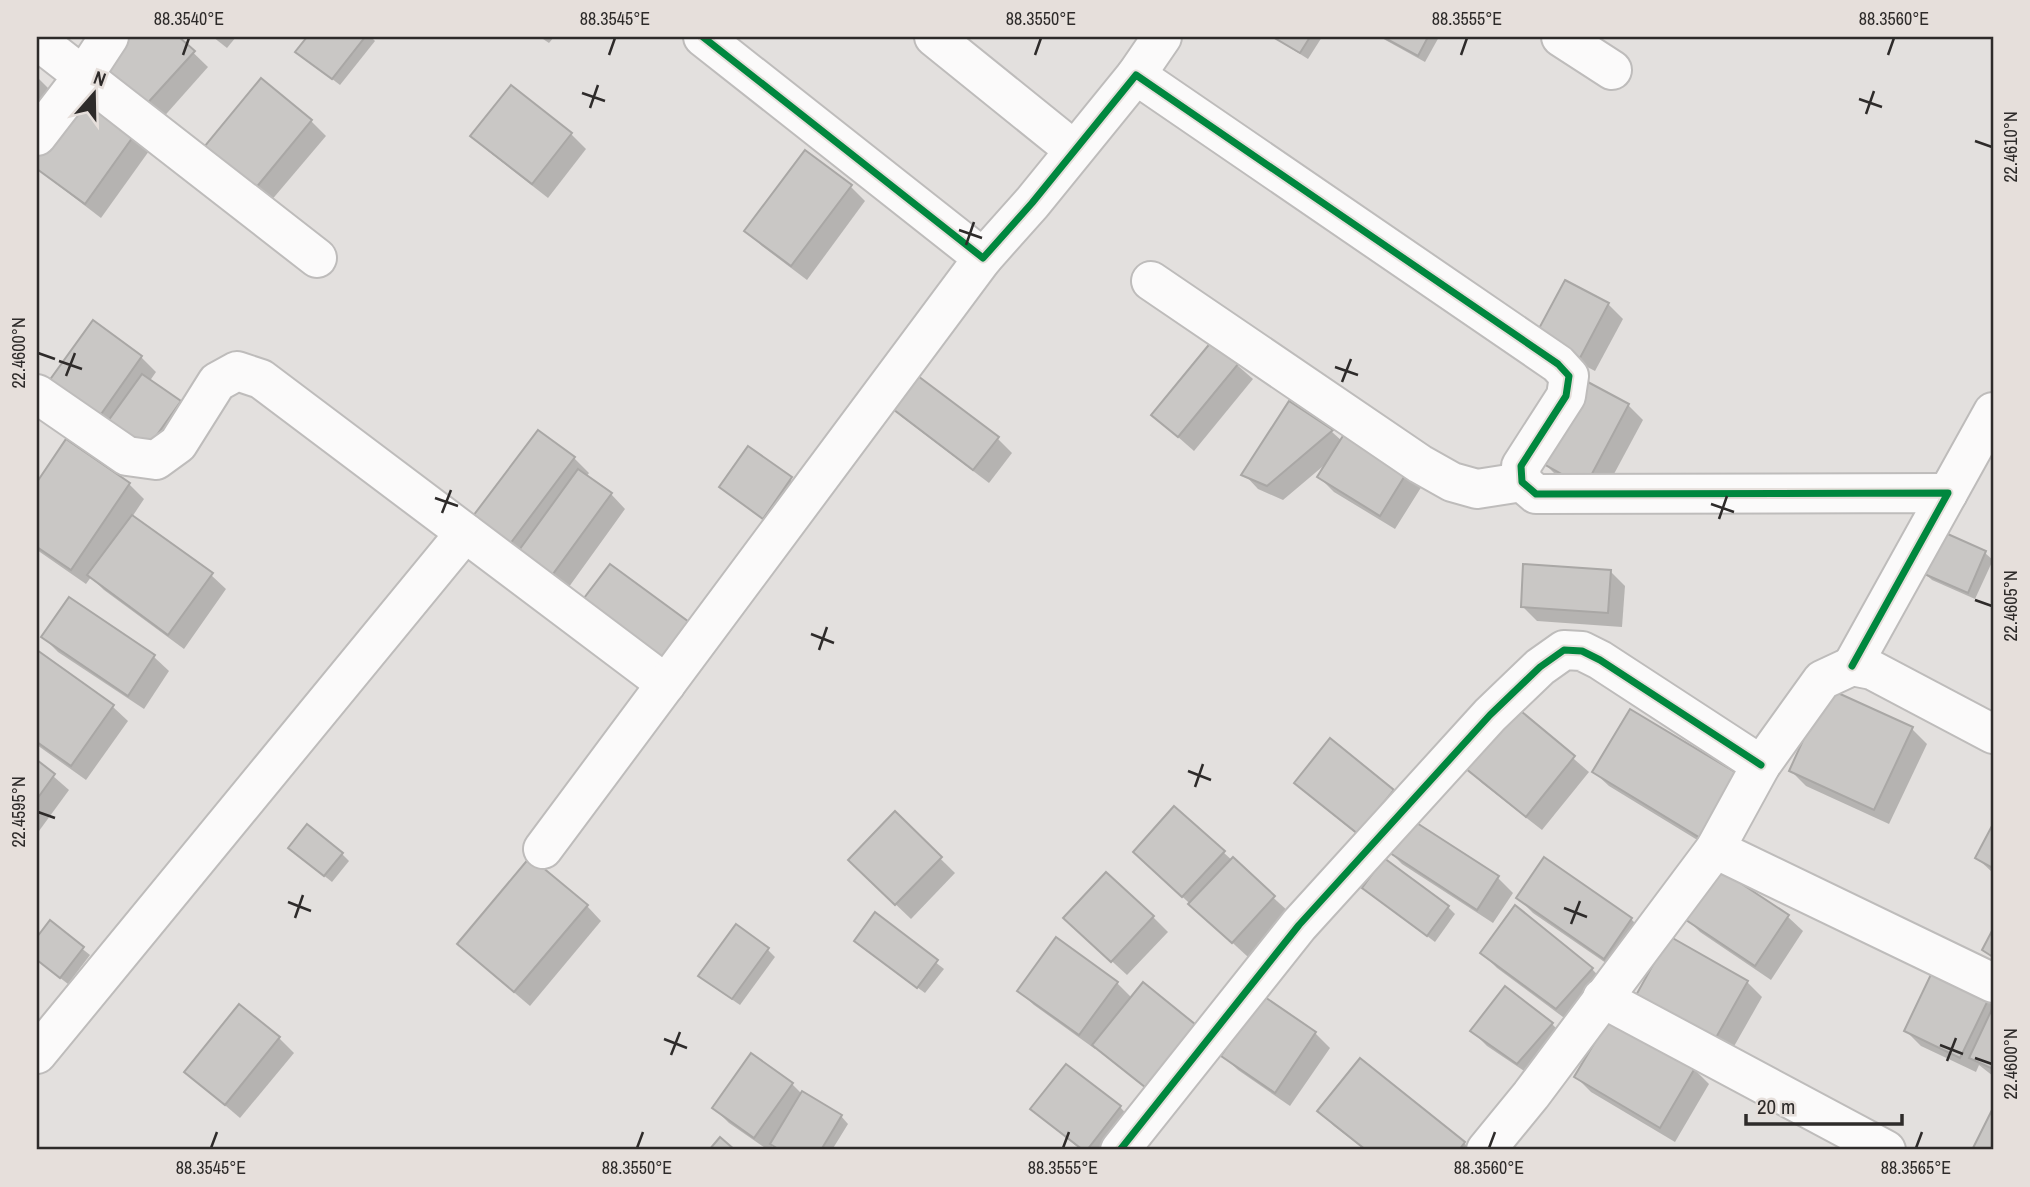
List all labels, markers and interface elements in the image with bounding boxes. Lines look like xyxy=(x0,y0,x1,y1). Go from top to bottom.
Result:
text: 88.3540°E xyxy=(154,6,224,31)
text: 88.3545°E xyxy=(580,6,650,31)
text: 88.3550°E xyxy=(1006,6,1076,31)
text: 88.3555°E xyxy=(1432,6,1502,31)
text: 88.3560°E xyxy=(1859,6,1929,31)
north arrow xyxy=(60,60,130,130)
text: N xyxy=(90,64,110,92)
text: 22.4610°N xyxy=(1998,111,2023,183)
text: 22.4600°N xyxy=(6,317,31,389)
text: 22.4605°N xyxy=(1998,570,2023,642)
text: 22.4595°N xyxy=(6,776,31,848)
text: 22.4600°N xyxy=(1998,1028,2023,1100)
scale bar xyxy=(1746,1082,1902,1126)
text: 20 m xyxy=(1757,1092,1795,1121)
text: 88.3545°E xyxy=(176,1155,246,1180)
text: 88.3550°E xyxy=(602,1155,672,1180)
text: 88.3555°E xyxy=(1028,1155,1098,1180)
text: 88.3560°E xyxy=(1454,1155,1524,1180)
text: 88.3565°E xyxy=(1881,1155,1951,1180)

